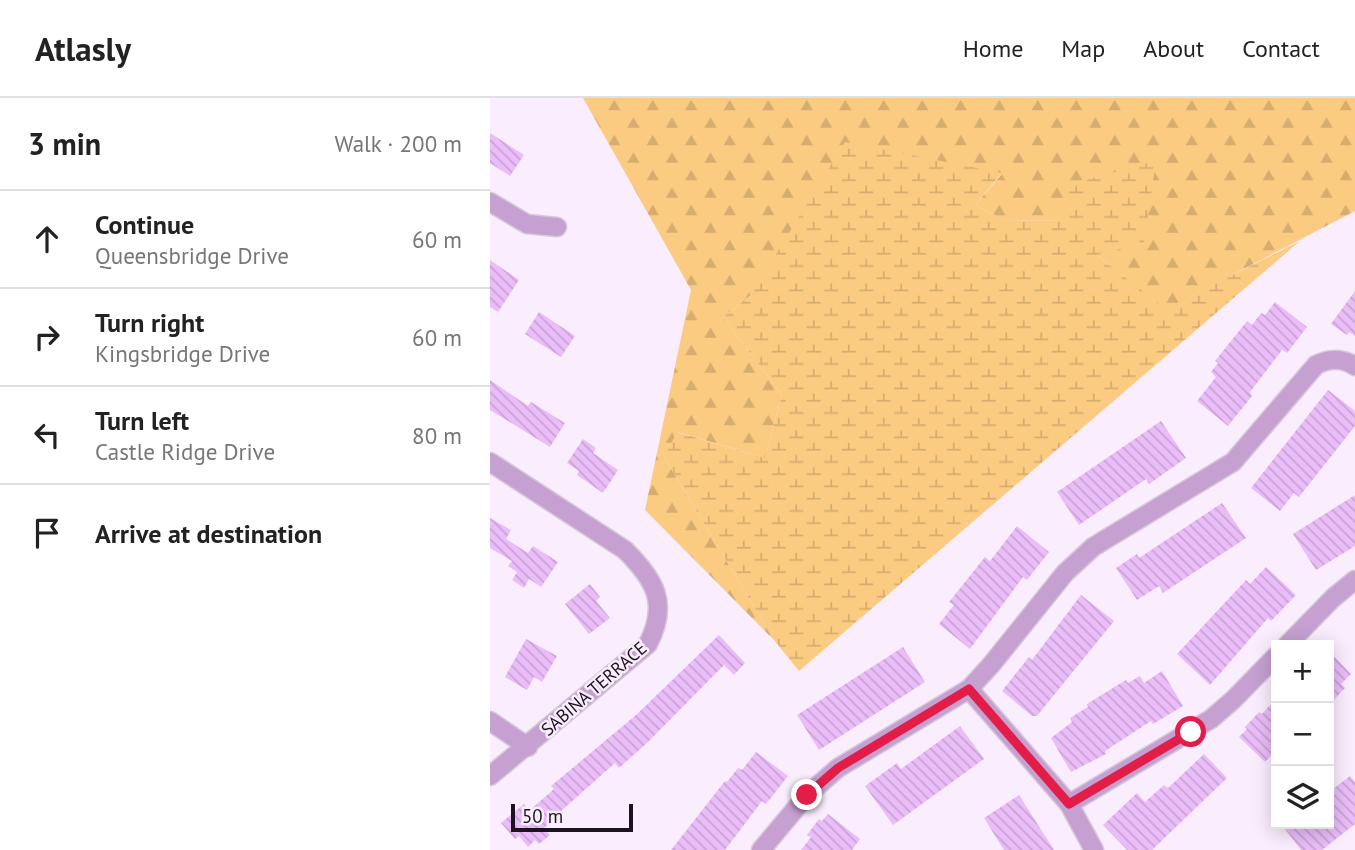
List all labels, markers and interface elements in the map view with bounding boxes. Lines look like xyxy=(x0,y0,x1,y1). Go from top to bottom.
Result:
text: Atlasly xyxy=(35,27,131,70)
text: Home xyxy=(963,33,1023,64)
text: Map xyxy=(1061,33,1105,64)
text: About xyxy=(1143,33,1204,64)
text: Contact xyxy=(1242,33,1320,64)
text: 3 min xyxy=(28,124,101,163)
text: Walk · 200 m xyxy=(335,129,462,158)
text: Continue xyxy=(95,208,194,241)
icon: ahead xyxy=(28,220,66,258)
text: 60 m xyxy=(412,225,462,254)
text: Queensbridge Drive xyxy=(95,241,289,270)
text: Turn right xyxy=(95,306,204,339)
icon: right xyxy=(28,318,66,356)
text: 60 m xyxy=(412,323,462,352)
text: Kingsbridge Drive xyxy=(95,339,270,368)
text: Turn left xyxy=(95,404,189,437)
icon: left xyxy=(28,416,66,454)
text: 80 m xyxy=(412,421,462,450)
text: Castle Ridge Drive xyxy=(95,437,275,466)
icon: arrive xyxy=(28,514,66,552)
text: Arrive at destination xyxy=(95,517,322,550)
street label: SABINA TERRACE xyxy=(536,636,651,741)
map controls xyxy=(1271,640,1334,829)
button: + xyxy=(1271,640,1334,703)
button: − xyxy=(1271,703,1334,766)
route start xyxy=(1175,716,1206,747)
button: layers xyxy=(1271,766,1334,829)
route end xyxy=(791,779,822,810)
scale bar xyxy=(511,801,634,833)
text: 50 m xyxy=(522,804,563,828)

